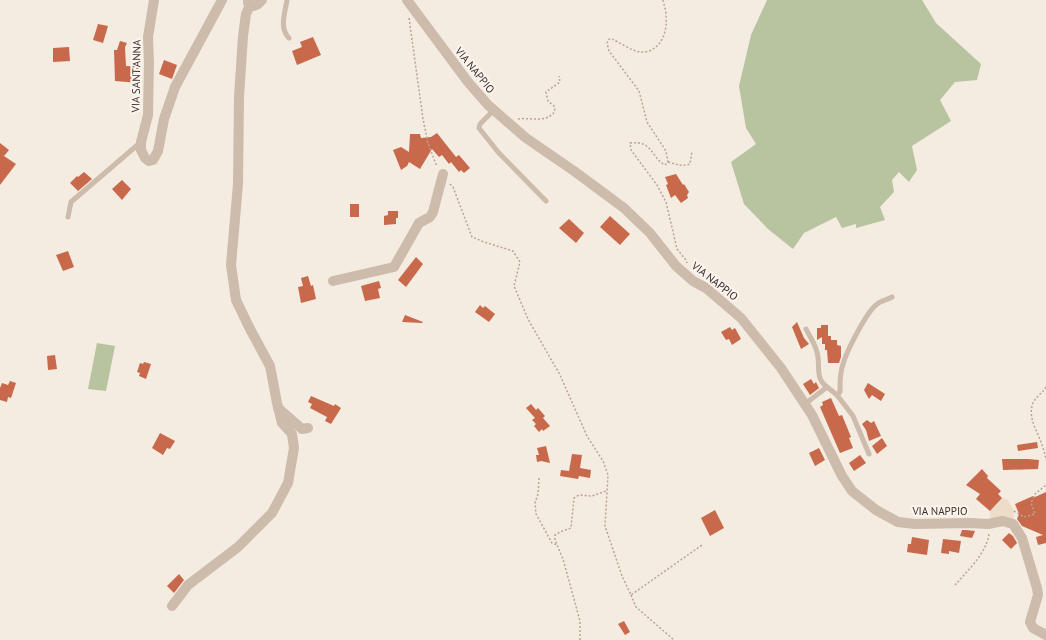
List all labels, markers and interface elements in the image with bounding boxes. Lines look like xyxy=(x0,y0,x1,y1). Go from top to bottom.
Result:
street label: VIA SANT'ANNA xyxy=(128,39,144,114)
street label: VIA NAPPIO xyxy=(452,43,498,96)
street label: VIA NAPPIO xyxy=(688,258,741,304)
street label: VIA NAPPIO xyxy=(911,504,968,518)

